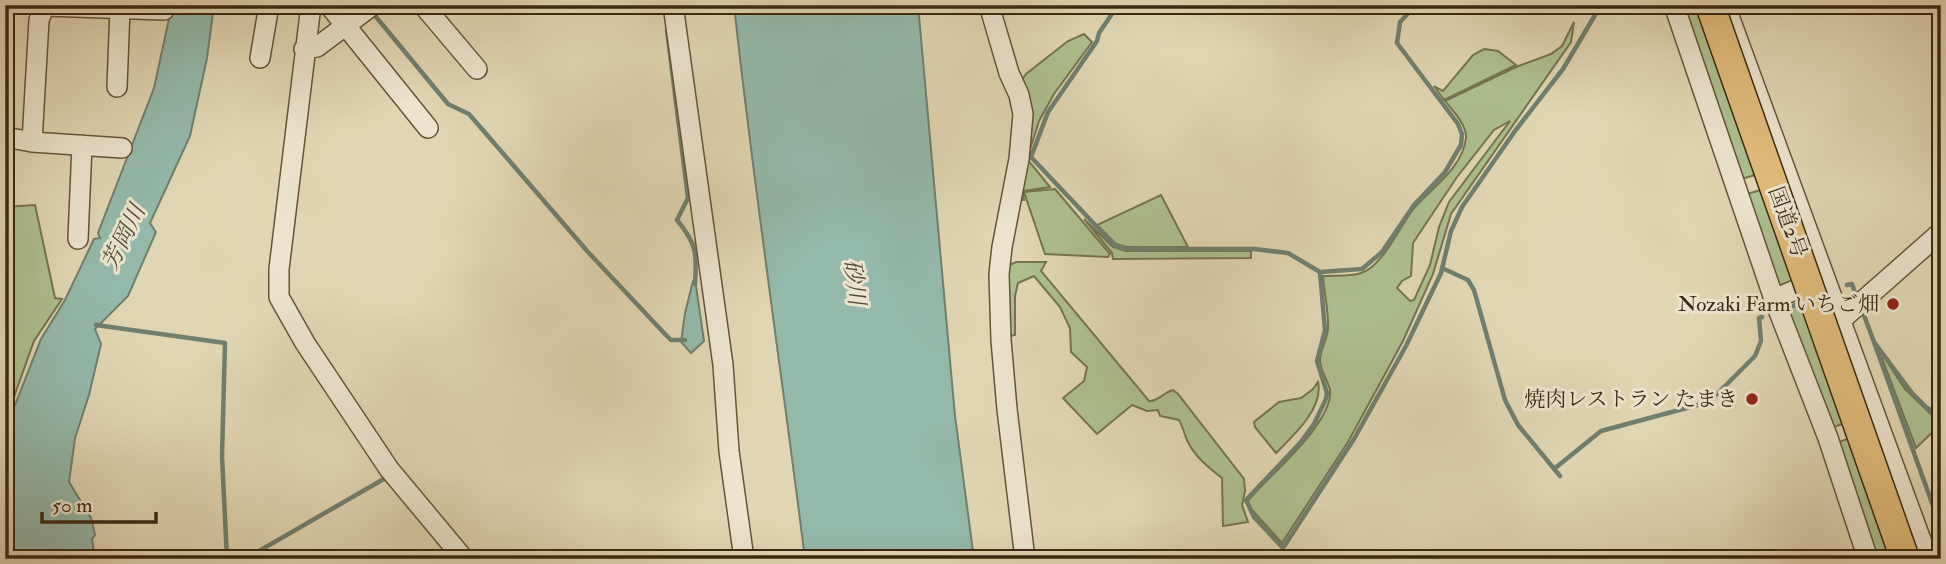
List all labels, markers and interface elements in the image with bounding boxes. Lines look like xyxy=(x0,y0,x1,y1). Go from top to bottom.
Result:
street label: 国道2号 xyxy=(1762,183,1813,261)
water label: 芳岡川 xyxy=(95,197,153,275)
water label: 砂川 xyxy=(837,257,872,310)
place label: Nozaki Farm いちご畑 xyxy=(1678,291,1879,318)
marker: Nozaki Farm いちご畑 xyxy=(1885,296,1901,312)
place label: 焼肉レストラン たまき xyxy=(1524,386,1738,413)
marker: 焼肉レストラン たまき xyxy=(1744,391,1760,407)
scale bar xyxy=(42,480,156,524)
text: 50 m xyxy=(52,492,93,519)

